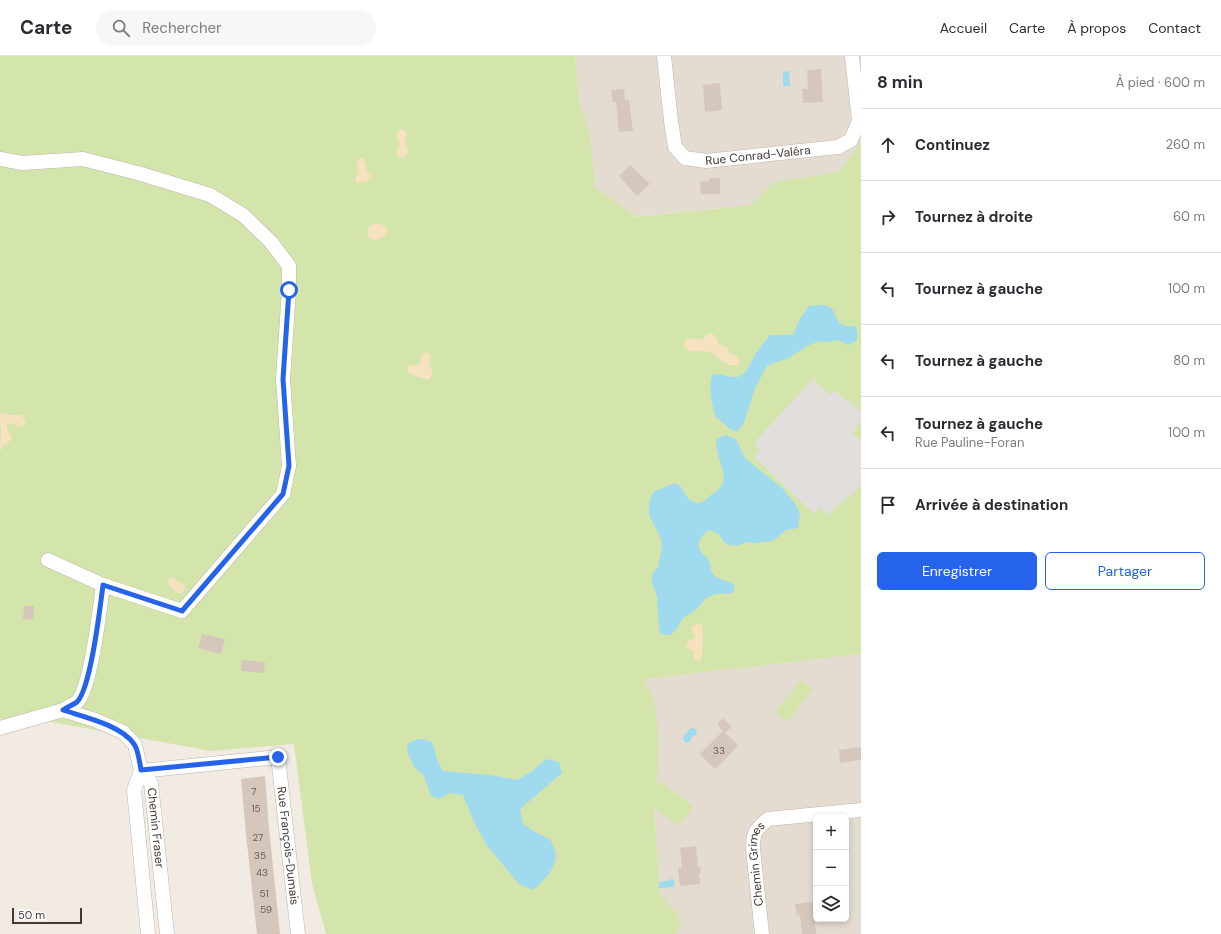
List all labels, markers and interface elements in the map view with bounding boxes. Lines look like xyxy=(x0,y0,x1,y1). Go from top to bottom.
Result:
search box xyxy=(96,10,376,46)
text: Carte xyxy=(20,15,72,40)
icon: search xyxy=(110,17,132,39)
text: Rechercher xyxy=(142,18,222,38)
text: Accueil xyxy=(940,19,987,37)
text: Carte xyxy=(1009,19,1045,37)
text: À propos xyxy=(1067,19,1126,37)
text: Contact xyxy=(1148,19,1201,37)
text: 8 min xyxy=(877,71,923,93)
text: À pied · 600 m xyxy=(1116,74,1205,91)
icon: ahead xyxy=(877,134,899,156)
text: Continuez xyxy=(915,135,990,155)
text: 260 m xyxy=(1165,136,1205,153)
street label: Rue Conrad-Valéra xyxy=(705,142,811,169)
icon: right xyxy=(877,206,899,228)
text: Tournez à droite xyxy=(915,207,1033,227)
text: 60 m xyxy=(1173,208,1205,225)
icon: left xyxy=(877,278,899,300)
text: Tournez à gauche xyxy=(915,279,1043,299)
text: 100 m xyxy=(1168,280,1205,297)
route start xyxy=(280,281,298,299)
icon: left xyxy=(877,350,899,372)
text: Tournez à gauche xyxy=(915,351,1043,371)
text: 80 m xyxy=(1173,352,1205,369)
text: Tournez à gauche xyxy=(915,414,1043,434)
icon: left xyxy=(877,422,899,444)
text: 100 m xyxy=(1168,424,1205,441)
text: Rue Pauline-Foran xyxy=(915,434,1024,451)
icon: arrive xyxy=(877,494,899,516)
text: Arrivée à destination xyxy=(915,495,1068,515)
button: Enregistrer xyxy=(877,552,1037,590)
button: Partager xyxy=(1045,552,1205,590)
house number: 33 xyxy=(713,744,725,757)
route end xyxy=(269,748,287,766)
house number: 7 xyxy=(251,785,257,798)
street label: Rue François-Dumais xyxy=(273,786,303,906)
street label: Chemin Fraser xyxy=(144,787,168,869)
house number: 15 xyxy=(251,802,261,815)
map controls xyxy=(813,814,849,922)
button: + xyxy=(813,814,849,850)
street label: Chemin Grimes xyxy=(745,818,768,907)
house number: 27 xyxy=(253,831,263,844)
house number: 35 xyxy=(254,849,266,862)
button: − xyxy=(813,850,849,886)
house number: 43 xyxy=(256,866,268,879)
button: layers xyxy=(813,886,849,922)
house number: 51 xyxy=(259,887,269,900)
house number: 59 xyxy=(260,903,272,916)
scale bar xyxy=(12,906,82,925)
text: 50 m xyxy=(18,908,45,922)

